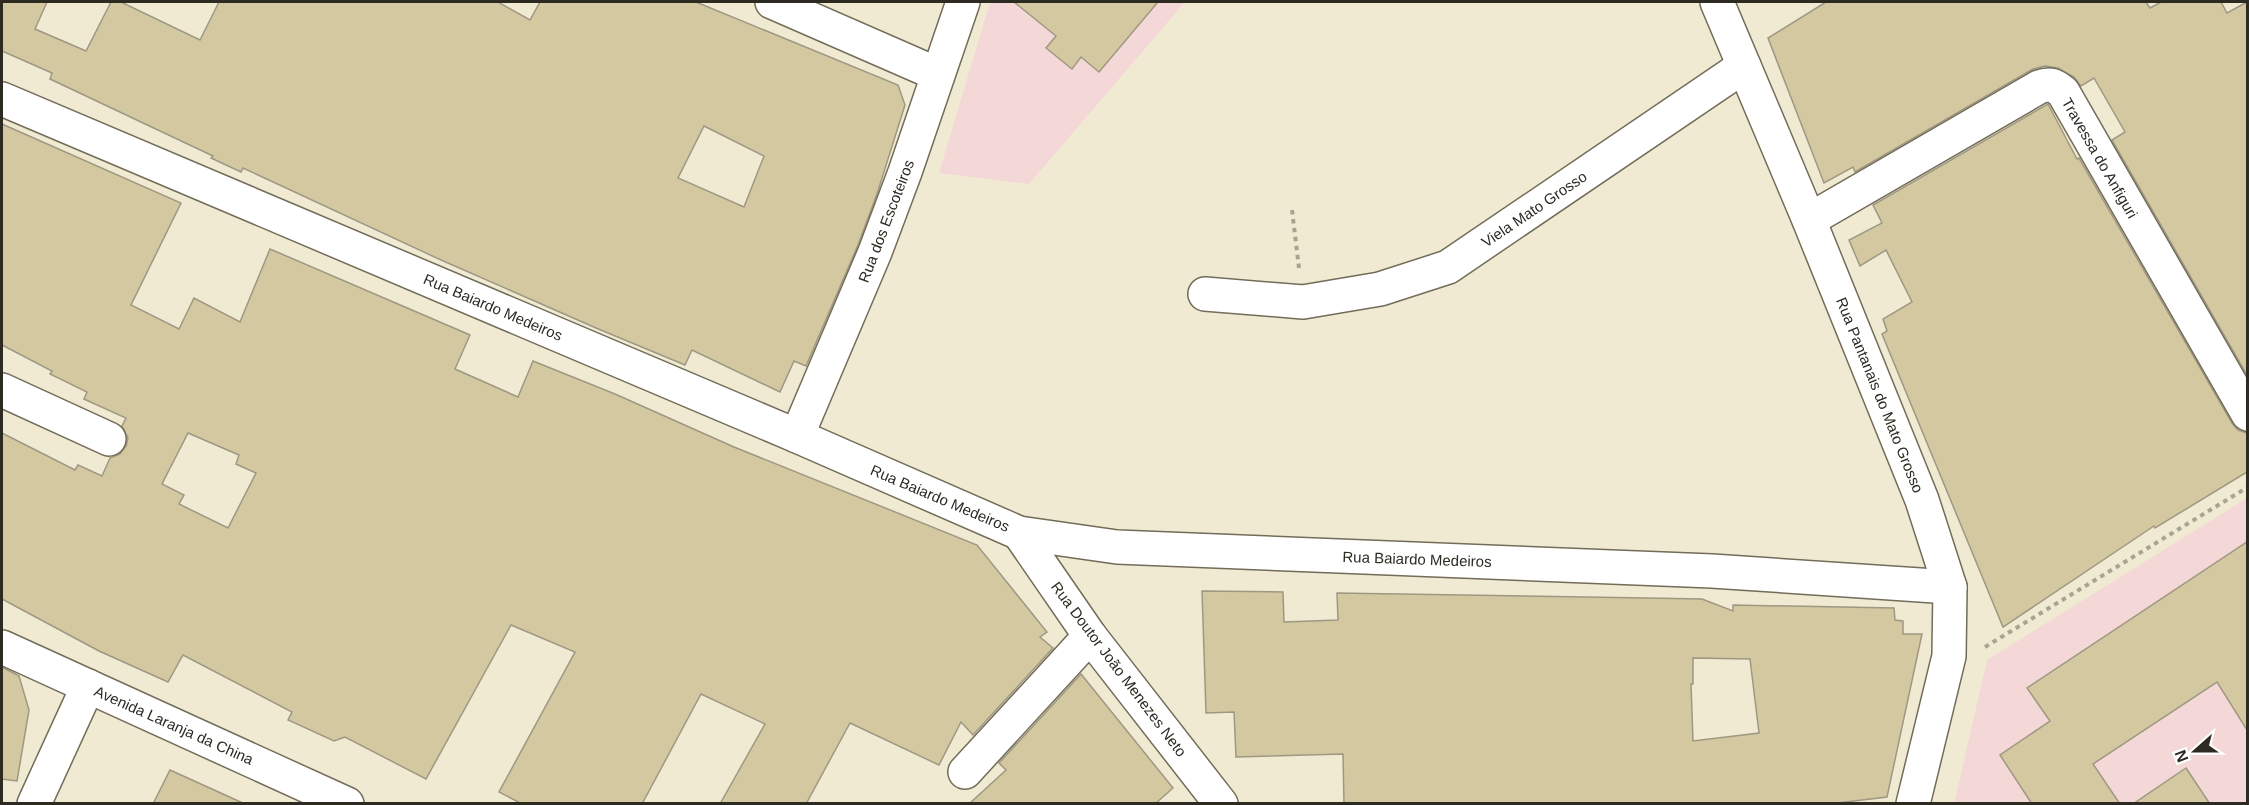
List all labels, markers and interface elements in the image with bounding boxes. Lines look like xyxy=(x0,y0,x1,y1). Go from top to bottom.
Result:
street label: Travessa do Anfiguri xyxy=(2059,95,2141,221)
street label: Rua dos Escoteiros xyxy=(855,157,917,285)
street label: Viela Mato Grosso xyxy=(1478,168,1590,250)
street label: Rua Baiardo Medeiros xyxy=(421,270,565,344)
street label: Rua Pantanais do Mato Grosso xyxy=(1833,295,1927,495)
street label: Rua Baiardo Medeiros xyxy=(868,461,1012,535)
street label: Rua Baiardo Medeiros xyxy=(1342,548,1492,570)
street label: Rua Doutor João Menezes Neto xyxy=(1048,578,1190,760)
street label: Avenida Laranja da China xyxy=(92,682,257,768)
north arrow xyxy=(2165,721,2225,781)
text: N xyxy=(2171,748,2191,765)

